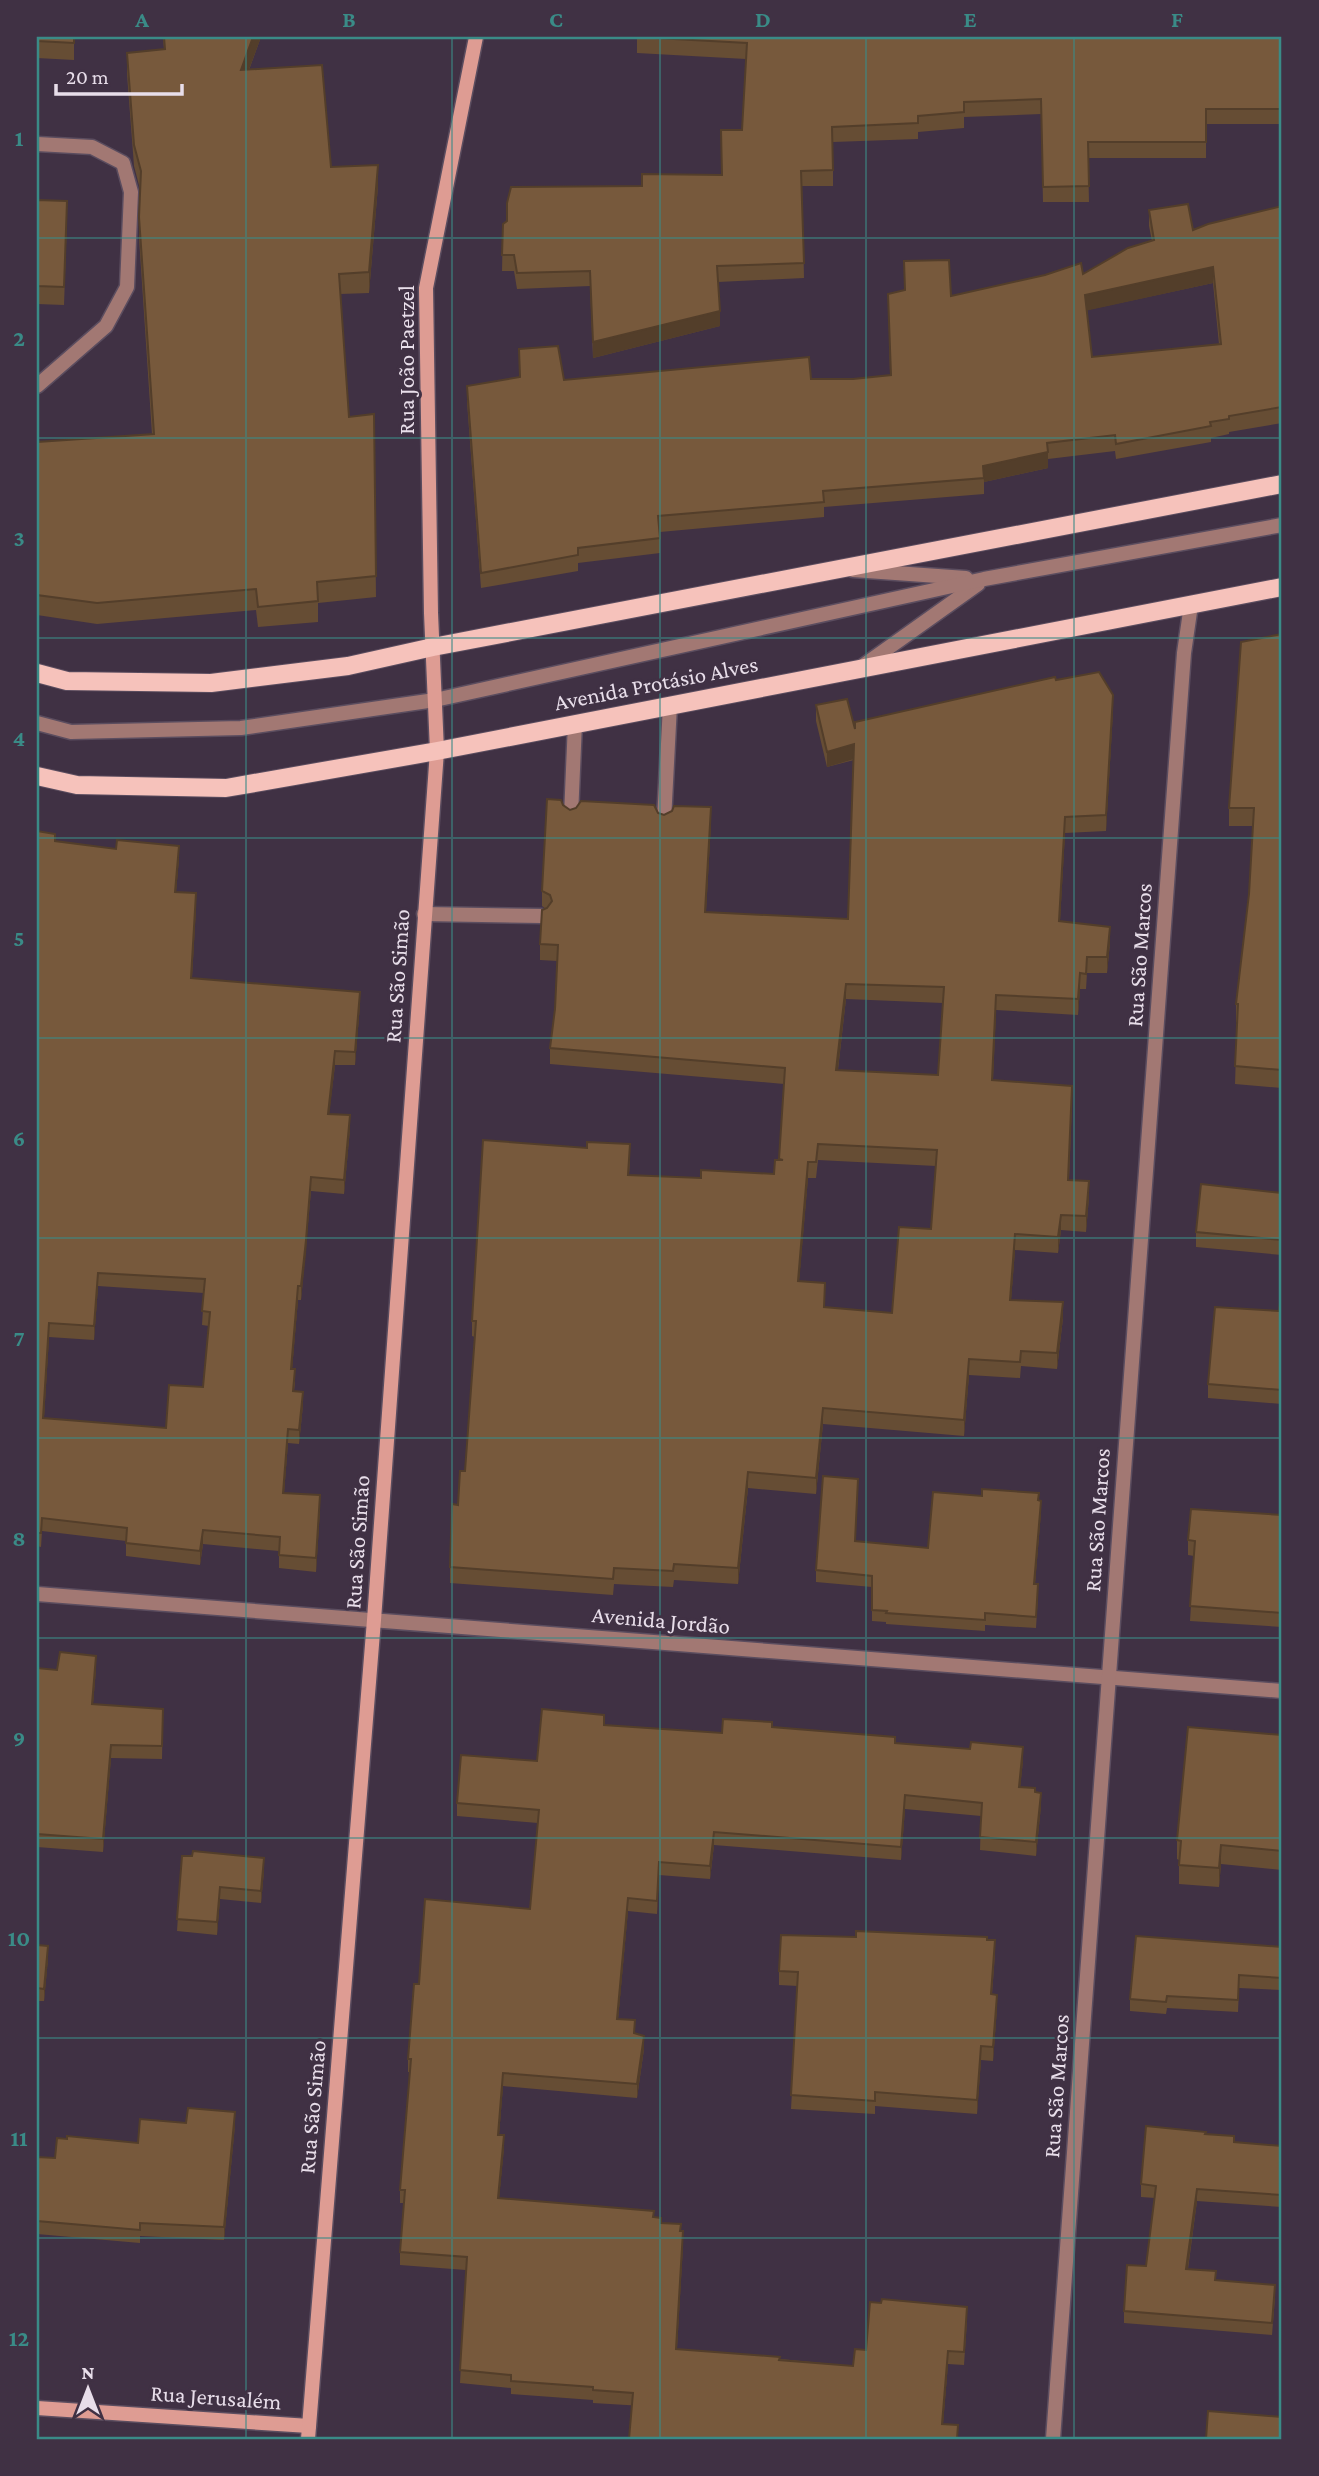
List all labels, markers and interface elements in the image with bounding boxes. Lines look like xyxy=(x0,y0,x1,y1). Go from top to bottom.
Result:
text: A xyxy=(134,6,149,32)
text: B xyxy=(342,6,356,32)
text: C xyxy=(549,6,563,32)
text: D xyxy=(755,6,771,32)
text: E xyxy=(963,6,977,32)
text: F xyxy=(1171,6,1183,32)
scale bar xyxy=(56,52,182,96)
text: 20 m xyxy=(66,65,109,89)
text: 1 xyxy=(15,125,24,151)
street label: Rua João Paetzel xyxy=(393,285,419,435)
text: 2 xyxy=(13,325,25,351)
text: 3 xyxy=(13,525,25,551)
street label: Avenida Protásio Alves xyxy=(552,651,760,715)
text: 4 xyxy=(13,725,25,751)
street label: Rua São Marcos xyxy=(1121,882,1157,1028)
street label: Rua São Simão xyxy=(379,908,415,1044)
text: 5 xyxy=(13,925,25,951)
text: 6 xyxy=(13,1125,25,1151)
text: 7 xyxy=(13,1325,25,1351)
street label: Rua São Marcos xyxy=(1079,1447,1115,1593)
street label: Rua São Simão xyxy=(339,1474,375,1610)
text: 8 xyxy=(12,1525,26,1551)
street label: Avenida Jordão xyxy=(591,1601,731,1639)
text: 9 xyxy=(13,1725,25,1751)
text: 10 xyxy=(8,1925,30,1951)
street label: Rua São Marcos xyxy=(1038,2013,1074,2159)
street label: Rua São Simão xyxy=(293,2039,331,2175)
text: 11 xyxy=(10,2125,28,2151)
text: 12 xyxy=(9,2325,29,2351)
north arrow xyxy=(52,2354,122,2424)
text: N xyxy=(82,2362,95,2383)
street label: Rua Jerusalém xyxy=(150,2379,282,2415)

